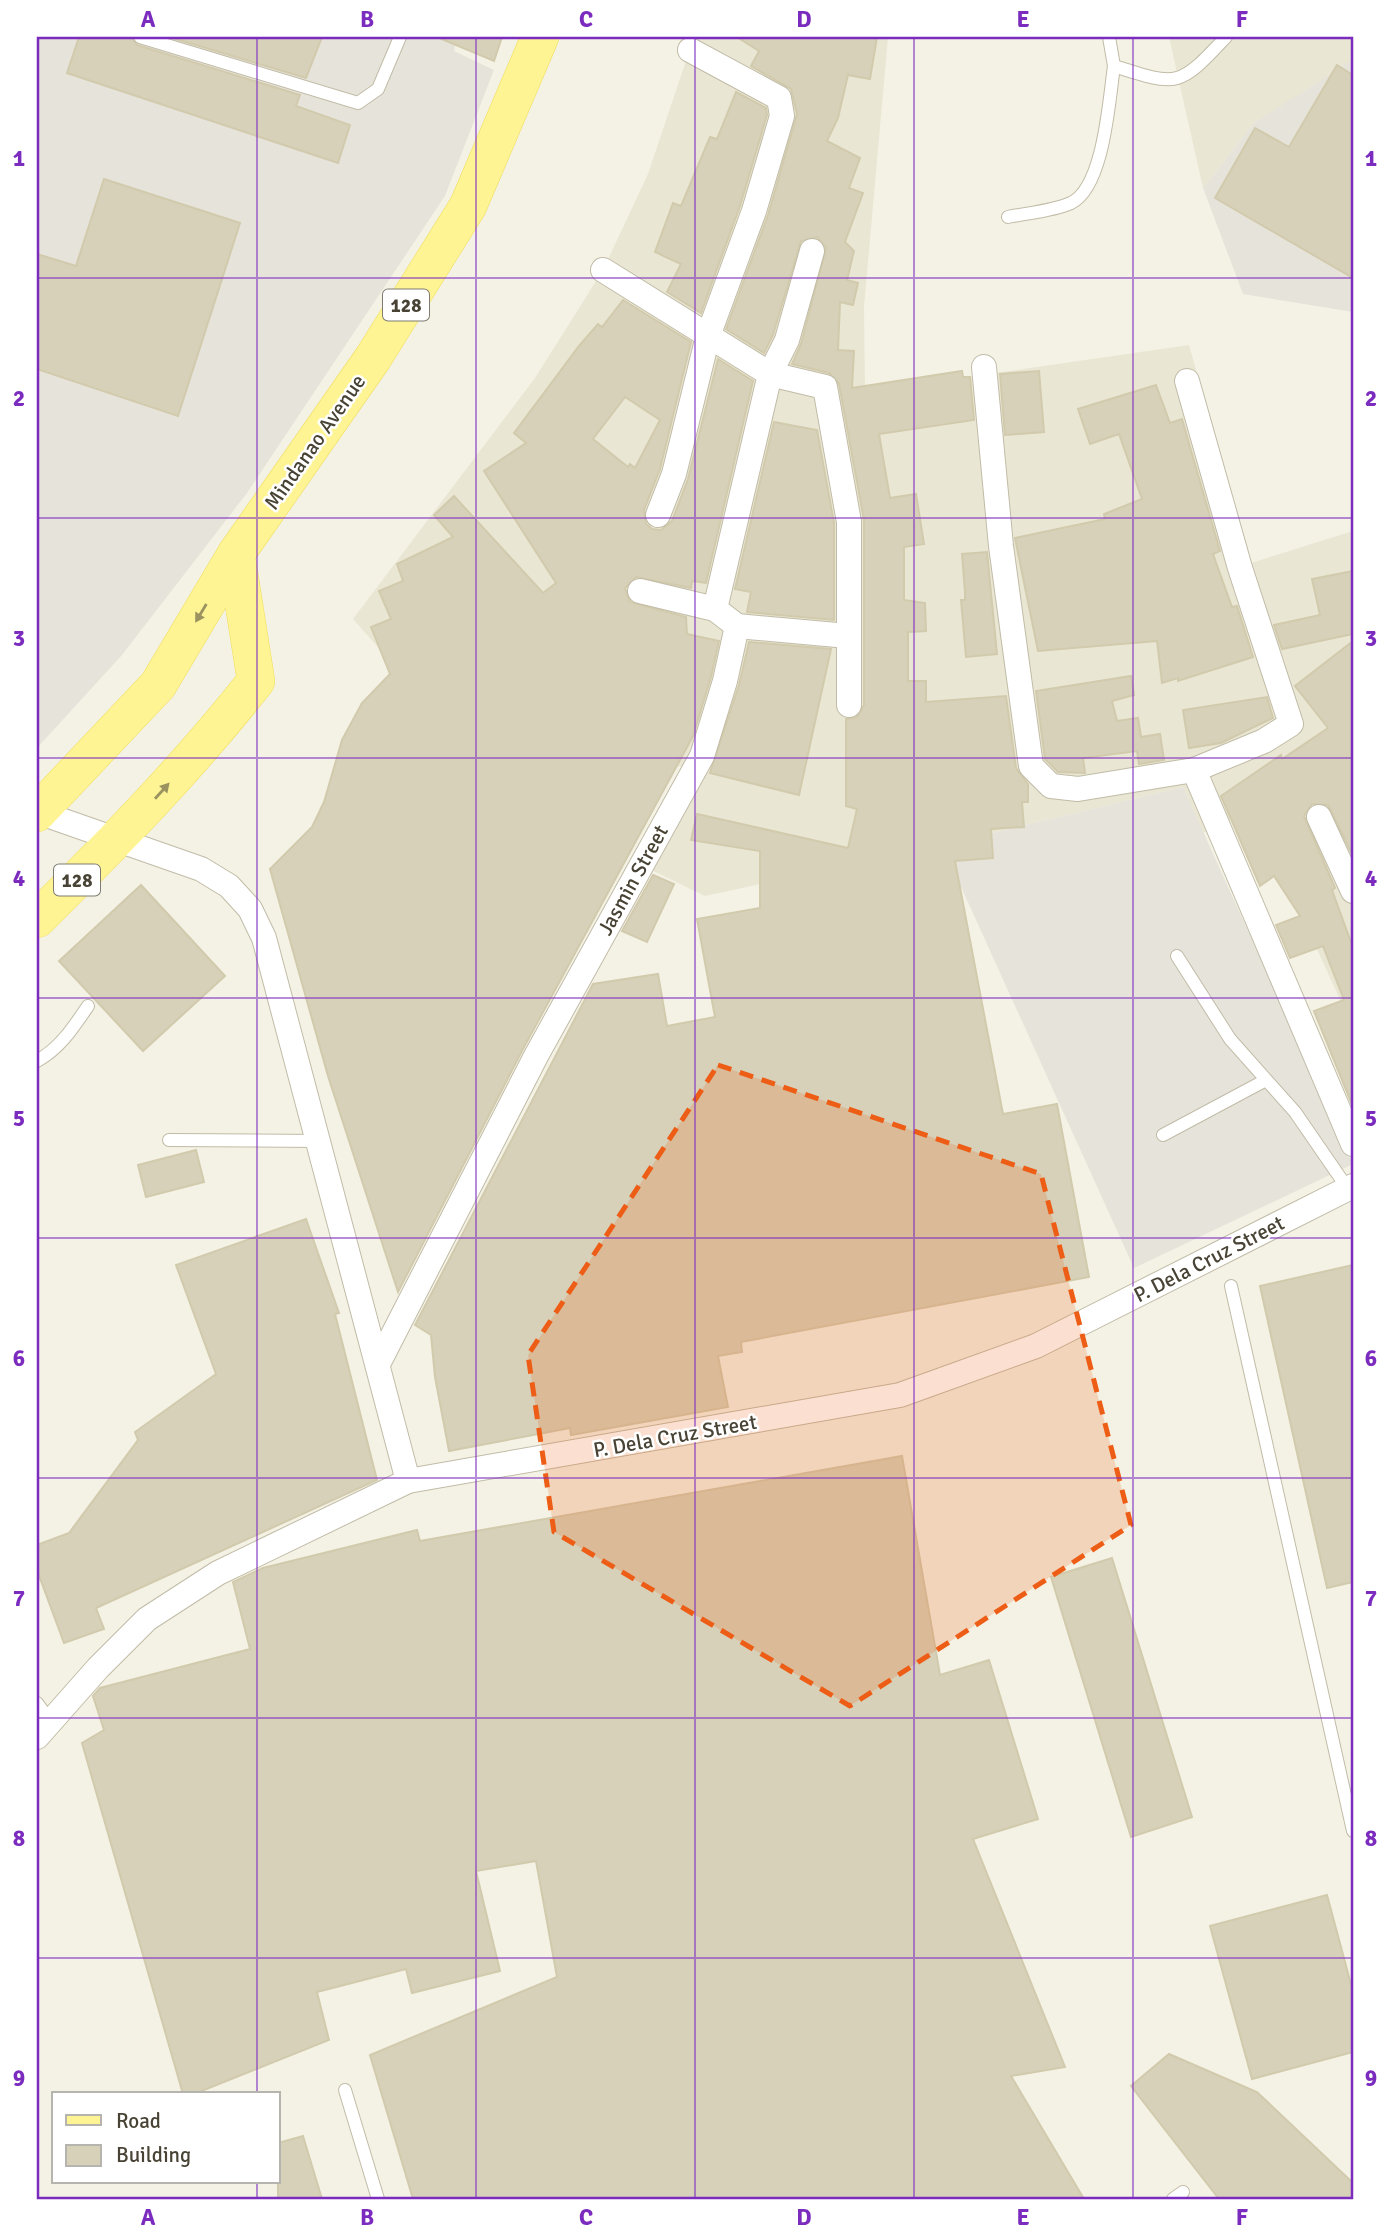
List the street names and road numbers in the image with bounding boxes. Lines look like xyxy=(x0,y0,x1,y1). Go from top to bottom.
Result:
road number: 128 xyxy=(383,290,429,320)
street label: Mindanao Avenue xyxy=(259,369,371,515)
street label: Jasmin Street xyxy=(592,820,674,940)
road number: 128 xyxy=(54,864,100,895)
street label: P. Dela Cruz Street xyxy=(1129,1210,1289,1308)
street label: P. Dela Cruz Street xyxy=(591,1409,759,1463)

